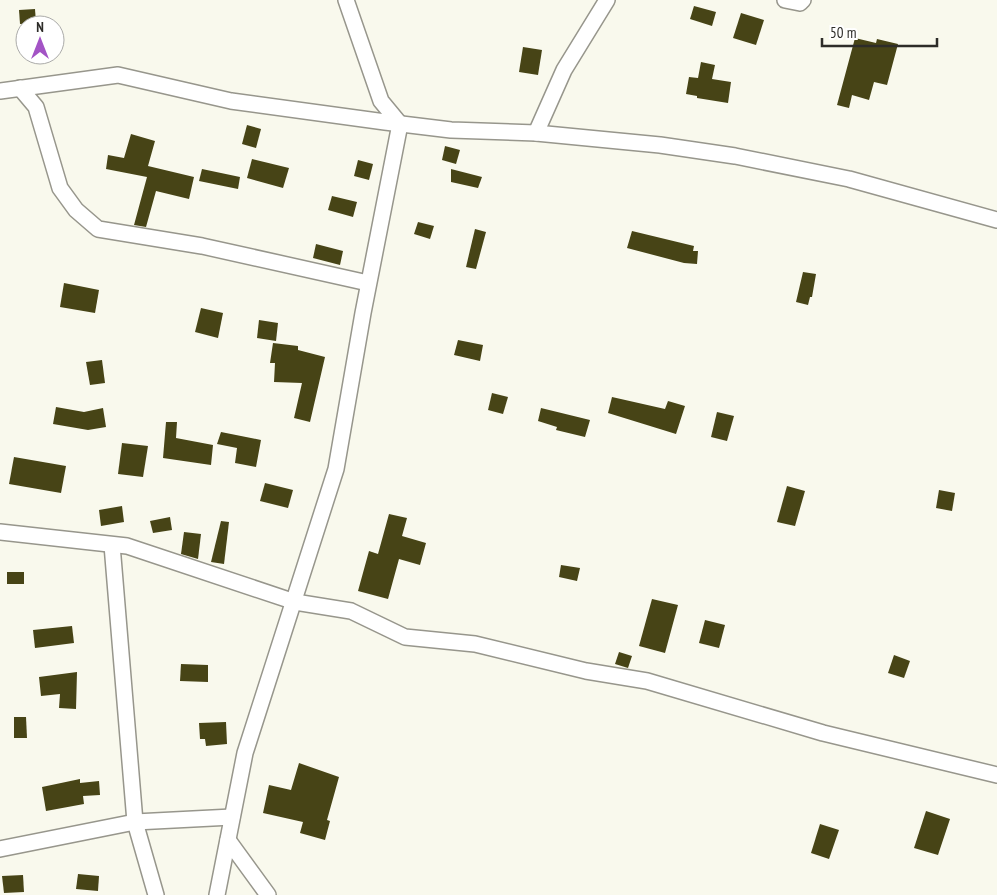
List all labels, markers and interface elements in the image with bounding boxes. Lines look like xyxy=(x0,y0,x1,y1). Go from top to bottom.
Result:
north arrow xyxy=(15,15,65,65)
scale bar xyxy=(822,15,937,47)
text: N xyxy=(36,18,44,36)
text: 50 m xyxy=(830,23,856,42)

